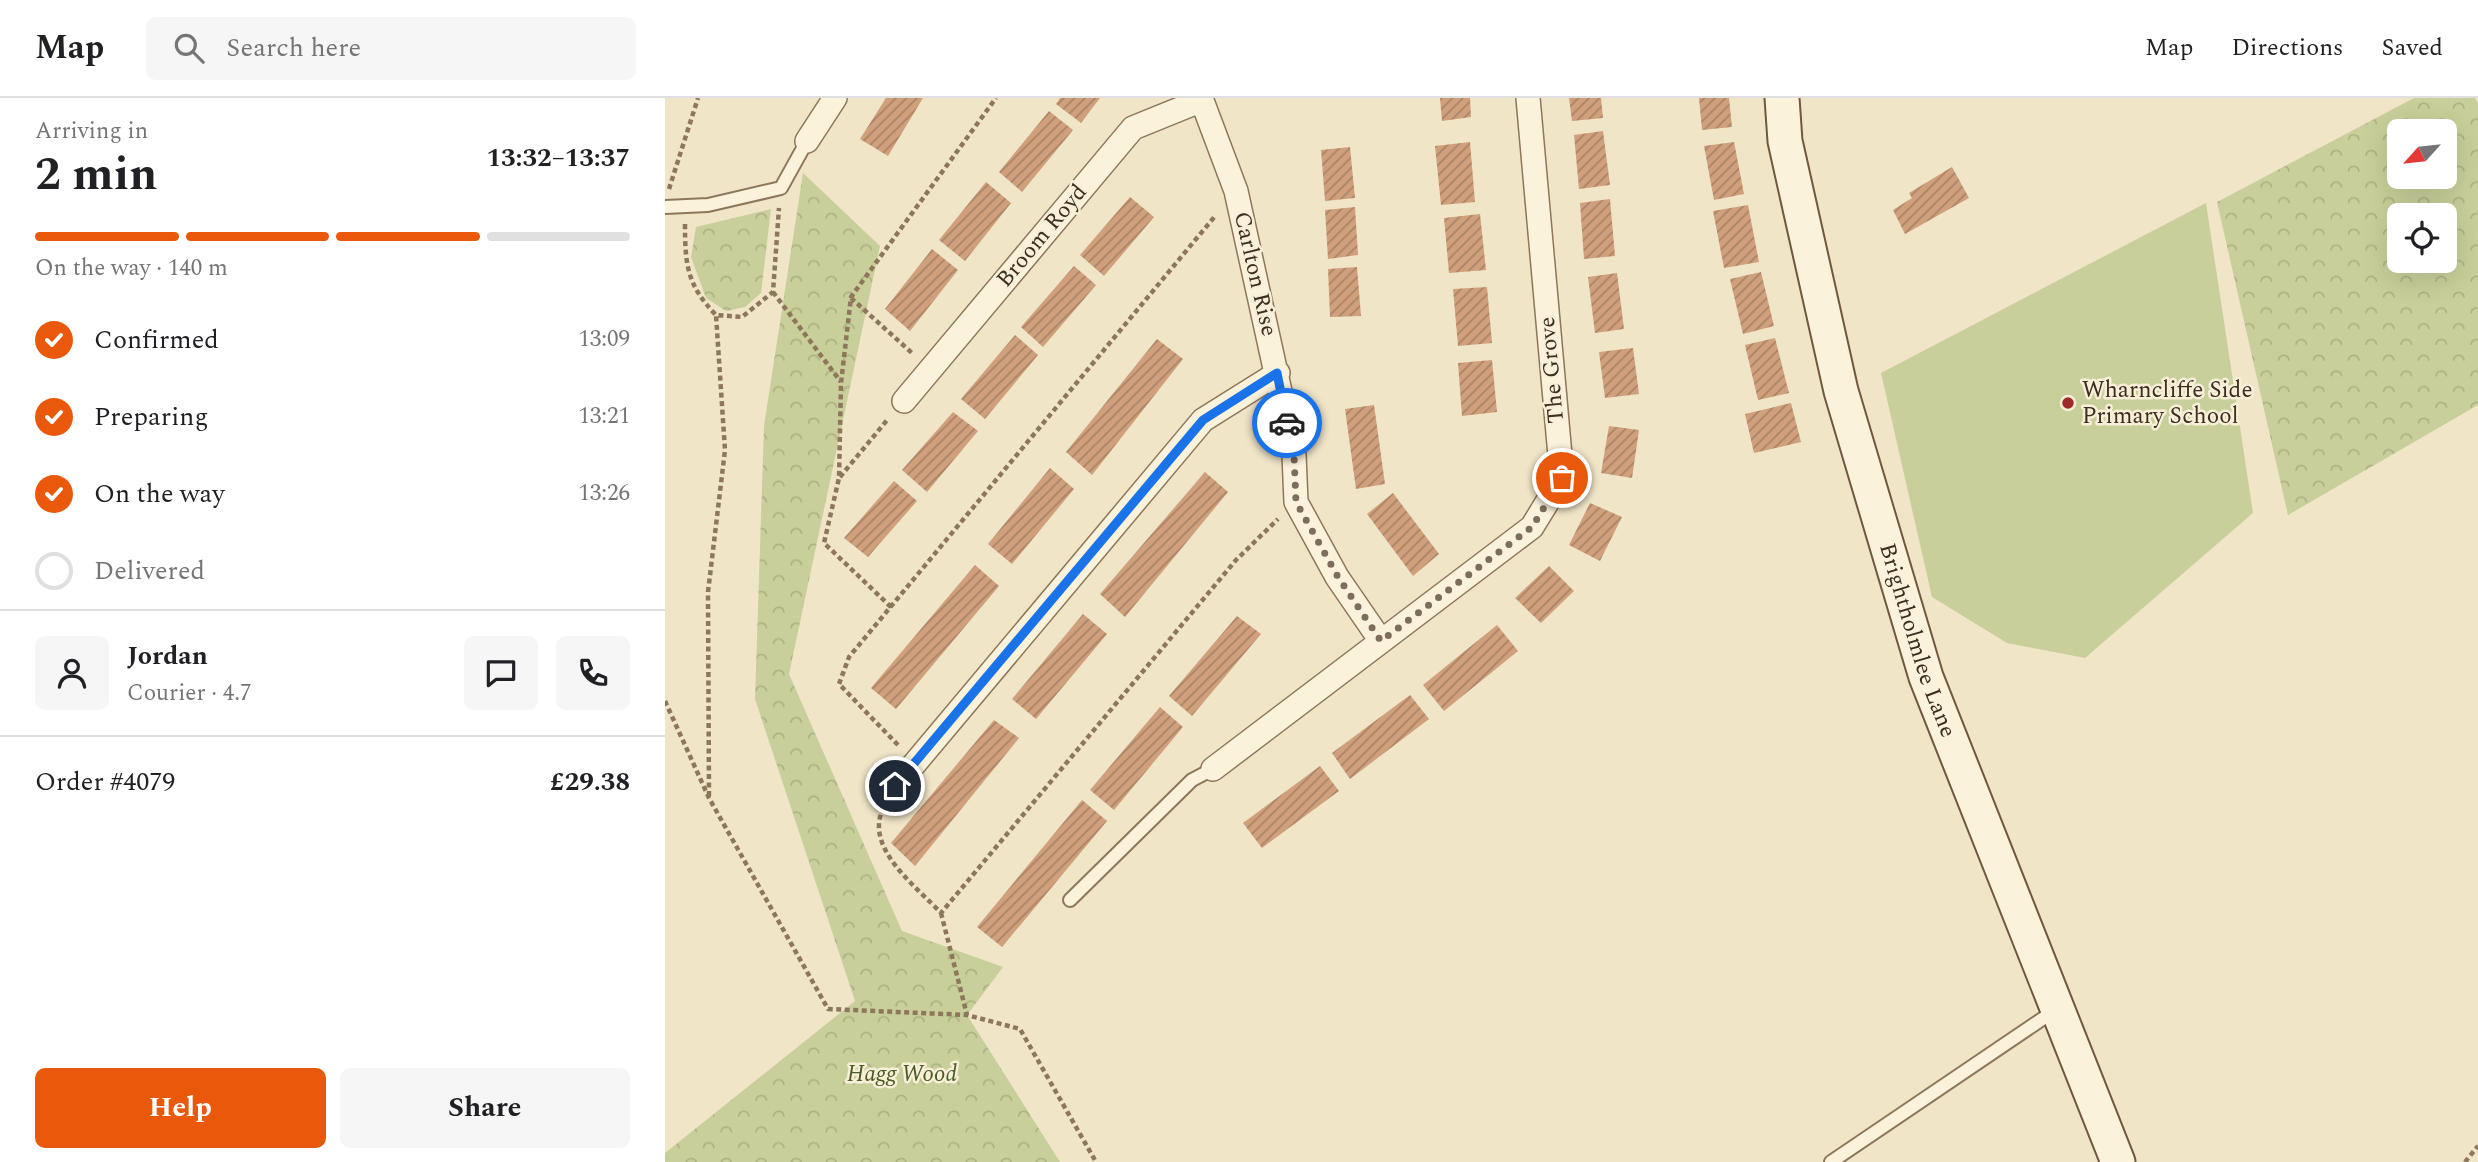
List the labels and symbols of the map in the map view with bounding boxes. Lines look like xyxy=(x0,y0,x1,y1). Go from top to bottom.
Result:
north arrow xyxy=(2387,119,2457,189)
street label: Broom Royd xyxy=(988,176,1096,296)
street label: Carlton Rise xyxy=(1224,208,1286,340)
street label: The Grove xyxy=(1530,315,1574,425)
place label: Wharncliffe Side Primary School xyxy=(2082,373,2253,434)
courier xyxy=(1252,388,1322,458)
marker: Wharncliffe Side Primary School xyxy=(2060,395,2076,411)
pin xyxy=(1532,448,1592,508)
street label: Brightholmlee Lane xyxy=(1870,539,1966,743)
pin xyxy=(865,756,925,816)
park label: Hagg Wood xyxy=(847,1057,957,1092)

